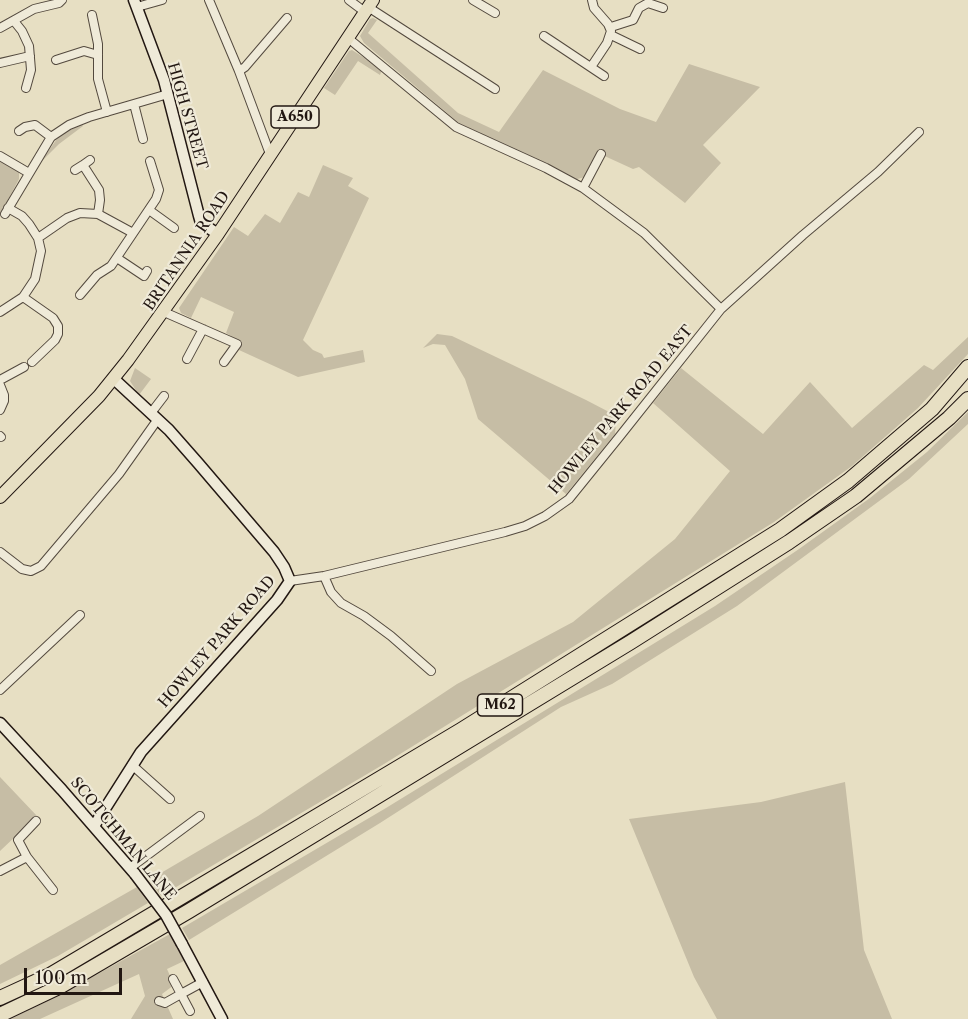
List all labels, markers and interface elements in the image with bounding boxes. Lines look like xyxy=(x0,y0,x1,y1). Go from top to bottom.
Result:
street label: HIGH STREET xyxy=(163,60,211,172)
road number: A650 xyxy=(271,106,319,128)
street label: BRITANNIA ROAD xyxy=(140,188,234,314)
street label: HOWLEY PARK ROAD EAST xyxy=(545,322,697,498)
street label: HOWLEY PARK ROAD xyxy=(155,572,279,712)
road number: M62 xyxy=(478,694,522,716)
street label: SCOTCHMAN LANE xyxy=(66,774,180,904)
scale bar xyxy=(27,956,124,994)
text: 100 m xyxy=(35,967,87,989)

